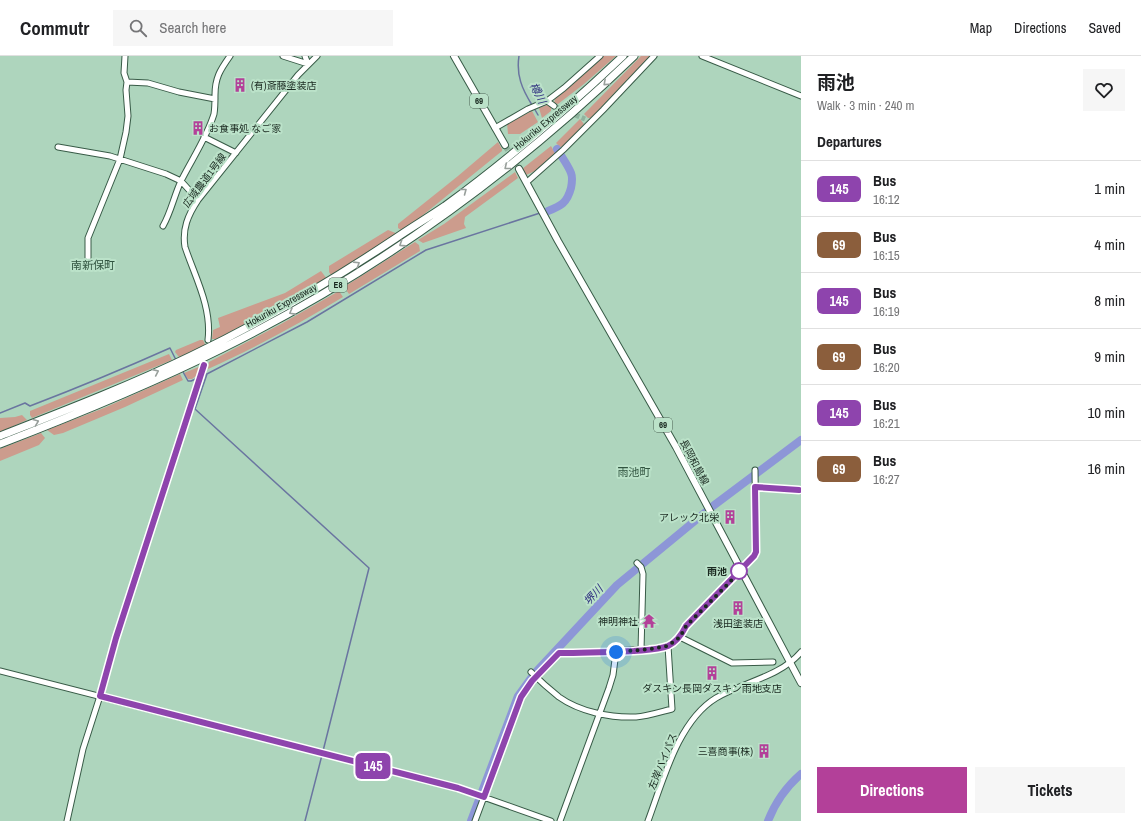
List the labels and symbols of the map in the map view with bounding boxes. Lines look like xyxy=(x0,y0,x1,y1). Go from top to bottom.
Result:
building icon: (有)斎藤塗装店 xyxy=(232,77,248,93)
one-way arrow xyxy=(603,78,611,86)
place label: (有)斎藤塗装店 xyxy=(251,79,316,92)
water label: 樽川 xyxy=(527,80,550,107)
street label: Hokuriku Expressway xyxy=(511,91,581,153)
road number: 69 xyxy=(470,94,488,108)
building icon: お食事処 なご家 xyxy=(190,120,206,136)
place label: お食事処 なご家 xyxy=(209,122,281,135)
street label: 広域農道1号線 xyxy=(180,151,229,210)
one-way arrow xyxy=(505,163,512,170)
one-way arrow xyxy=(460,189,467,196)
one-way arrow xyxy=(399,239,406,247)
district label: 南新保町 xyxy=(71,258,115,272)
one-way arrow xyxy=(353,261,360,268)
road number: E8 xyxy=(329,278,347,292)
street label: Hokuriku Expressway xyxy=(243,280,320,330)
one-way arrow xyxy=(288,307,296,314)
one-way arrow xyxy=(152,369,160,377)
road number: 69 xyxy=(654,418,672,432)
one-way arrow xyxy=(32,419,40,427)
street label: 長岡和島線 xyxy=(677,437,712,487)
district label: 雨池町 xyxy=(618,465,651,479)
building icon: アレック北栄 xyxy=(722,509,738,525)
place label: アレック北栄 xyxy=(659,511,720,524)
marker: 雨池 xyxy=(730,562,748,580)
place label: 雨池 xyxy=(707,565,727,578)
water label: 堺川 xyxy=(580,581,606,608)
building icon: 浅田塗装店 xyxy=(730,600,746,616)
temple icon: 神明神社 xyxy=(641,613,657,629)
place label: 神明神社 xyxy=(598,615,638,628)
place label: 浅田塗装店 xyxy=(713,617,763,630)
your location xyxy=(606,642,626,662)
building icon: ダスキン長岡ダスキン雨地支店 xyxy=(704,665,720,681)
place label: ダスキン長岡ダスキン雨地支店 xyxy=(642,682,782,695)
street label: 左岸バイパス xyxy=(645,731,680,791)
building icon: 三喜商事(株) xyxy=(756,743,772,759)
place label: 三喜商事(株) xyxy=(698,745,753,758)
line badge: 145 xyxy=(350,753,396,779)

